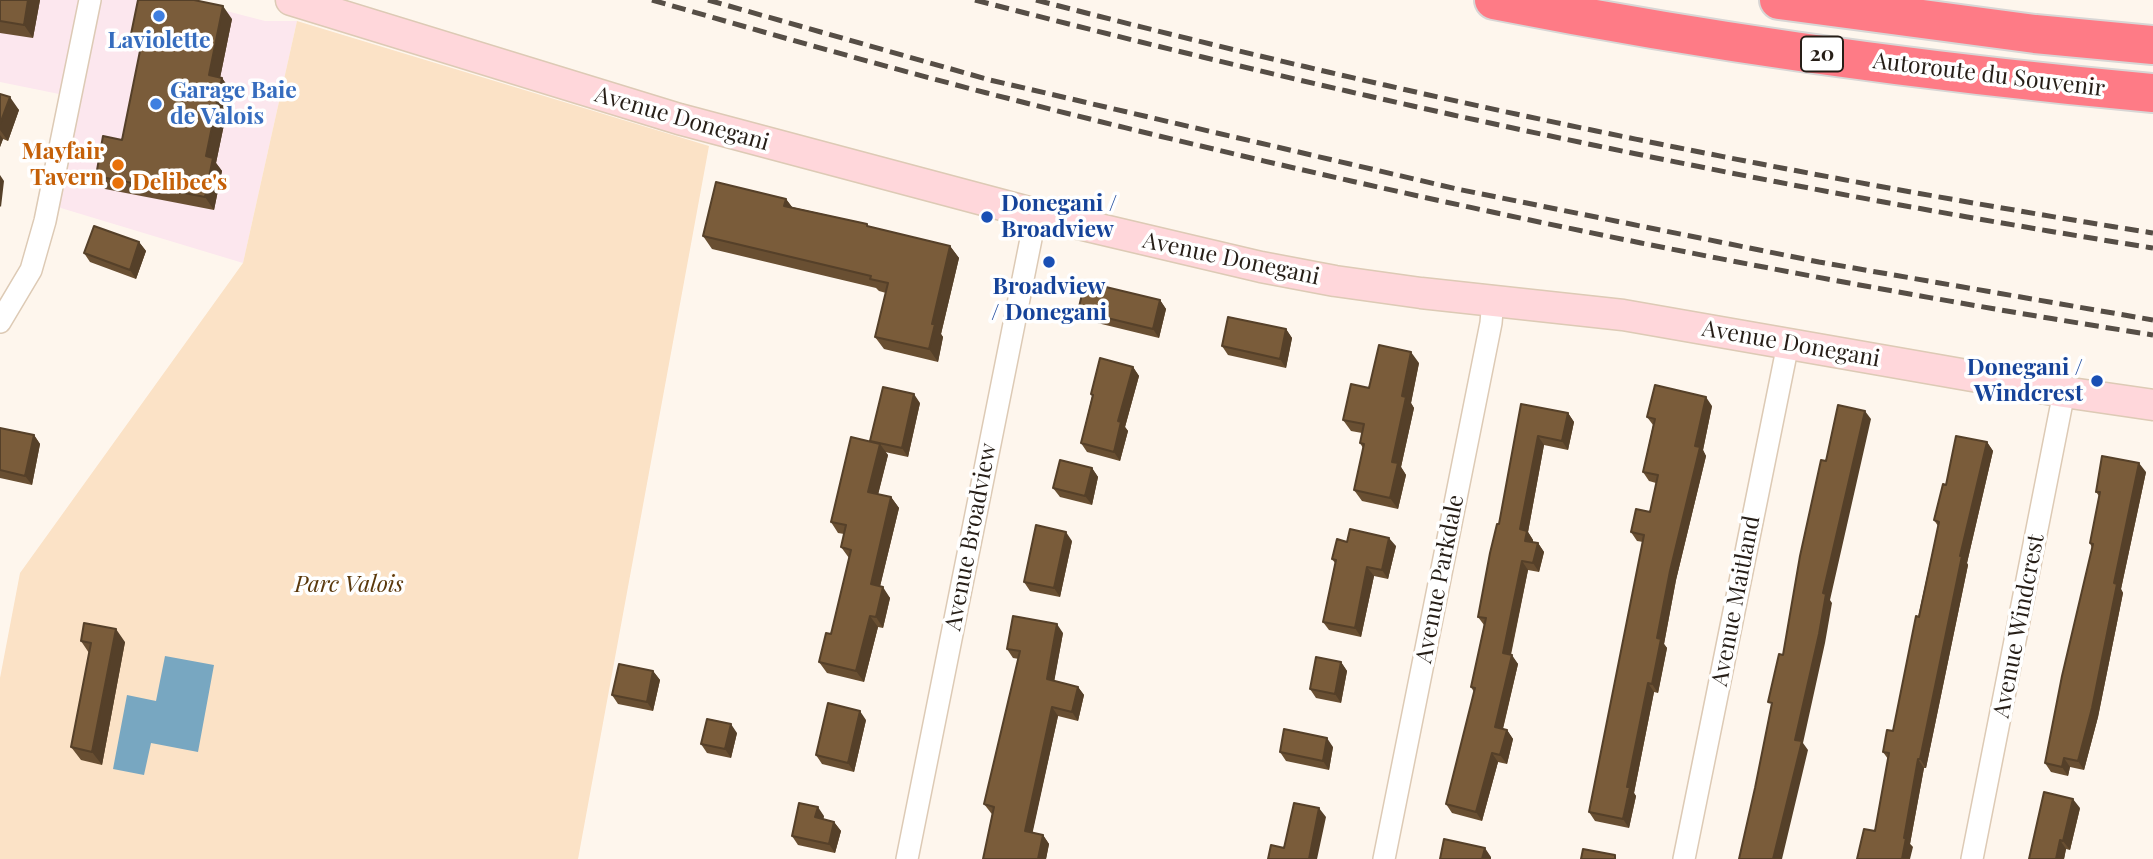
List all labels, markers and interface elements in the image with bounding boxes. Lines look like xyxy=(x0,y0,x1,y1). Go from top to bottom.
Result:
marker: Laviolette xyxy=(151,8,167,24)
place label: Laviolette xyxy=(107,27,211,55)
road number: 20 xyxy=(1801,36,1843,72)
street label: Autoroute du Souvenir xyxy=(1871,47,2107,103)
place label: Garage Baie de Valois xyxy=(170,77,297,131)
street label: Avenue Donegani xyxy=(592,81,772,157)
marker: Garage Baie de Valois xyxy=(148,96,164,112)
place label: Mayfair Tavern xyxy=(21,138,104,192)
marker: Mayfair Tavern xyxy=(110,157,126,173)
place label: Delibee's xyxy=(132,169,227,197)
marker: Delibee's xyxy=(110,175,126,191)
place label: Donegani / Broadview xyxy=(1001,190,1117,244)
marker: Donegani / Broadview xyxy=(979,209,995,225)
street label: Avenue Donegani xyxy=(1140,227,1322,291)
marker: Broadview / Donegani xyxy=(1041,254,1057,270)
place label: Broadview / Donegani xyxy=(991,273,1107,327)
street label: Avenue Donegani xyxy=(1700,315,1882,373)
place label: Donegani / Windcrest xyxy=(1967,354,2083,408)
marker: Donegani / Windcrest xyxy=(2089,373,2105,389)
street label: Avenue Broadview xyxy=(939,441,1003,633)
street label: Avenue Parkdale xyxy=(1410,492,1470,666)
street label: Avenue Maitland xyxy=(1706,513,1766,689)
street label: Avenue Windcrest xyxy=(1988,532,2050,720)
park label: Parc Valois xyxy=(294,571,404,599)

